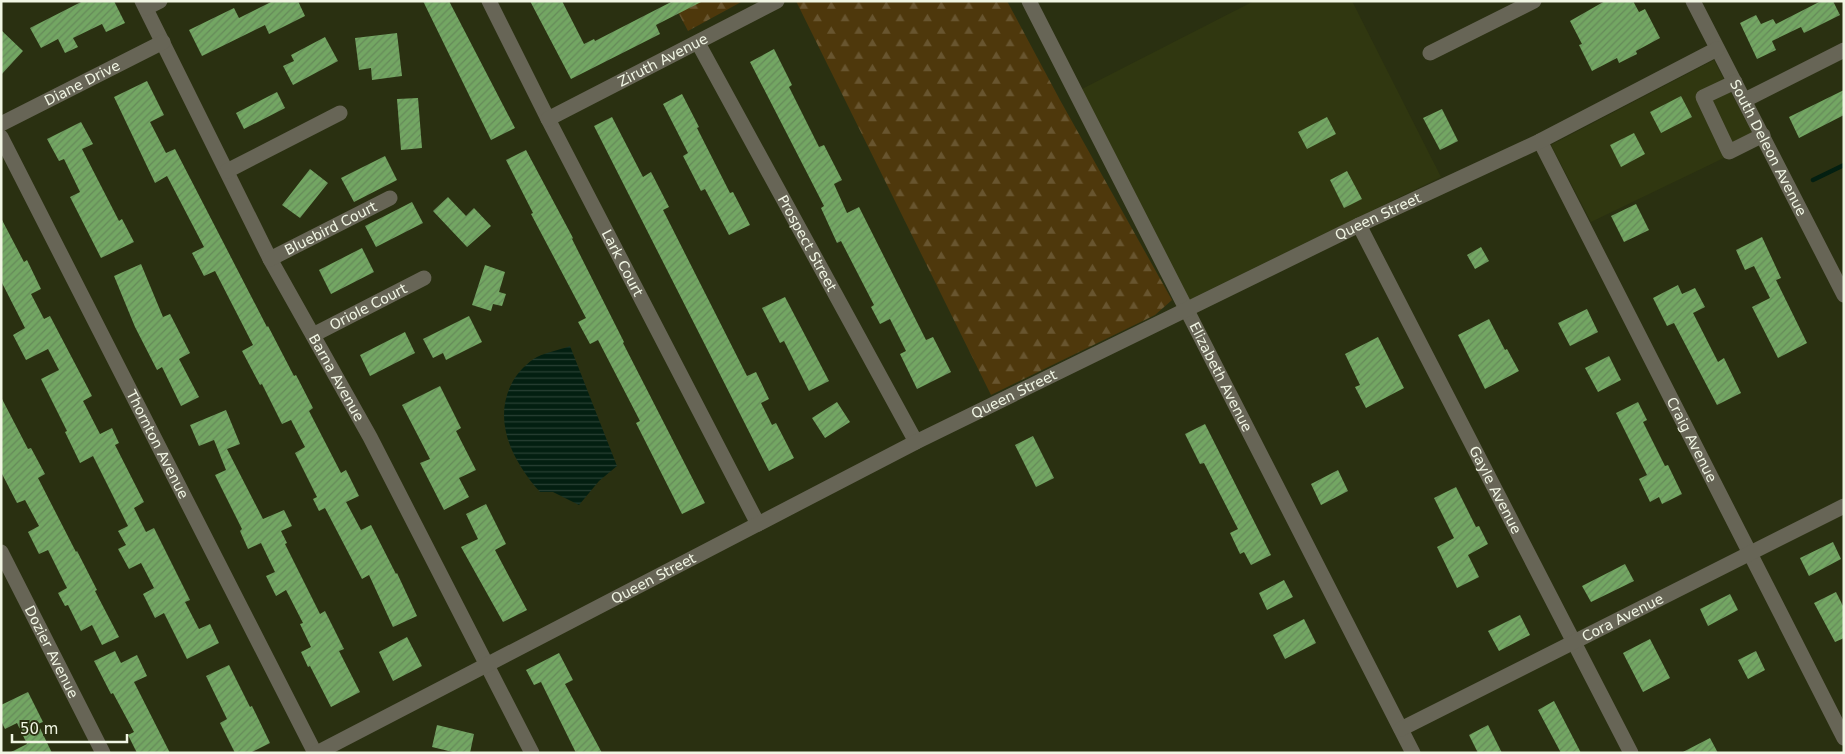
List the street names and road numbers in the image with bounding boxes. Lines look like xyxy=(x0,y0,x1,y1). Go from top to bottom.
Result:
street label: Ziruth Avenue xyxy=(615,30,710,90)
street label: Diane Drive xyxy=(42,57,123,109)
street label: South Deleon Avenue xyxy=(1727,77,1810,219)
street label: Queen Street xyxy=(1332,189,1424,244)
street label: Prospect Street xyxy=(775,192,840,294)
street label: Bluebird Court xyxy=(282,198,380,258)
street label: Lark Court xyxy=(599,227,647,300)
street label: Oriole Court xyxy=(327,280,410,333)
street label: Elizabeth Avenue xyxy=(1186,319,1256,434)
street label: Barna Avenue xyxy=(306,331,368,424)
street label: Queen Street xyxy=(969,366,1060,422)
street label: Thornton Avenue xyxy=(123,386,192,501)
street label: Craig Avenue xyxy=(1664,394,1720,485)
street label: Gayle Avenue xyxy=(1466,443,1525,537)
street label: Queen Street xyxy=(608,550,699,607)
street label: Cora Avenue xyxy=(1579,590,1666,645)
street label: Dozier Avenue xyxy=(22,603,82,701)

